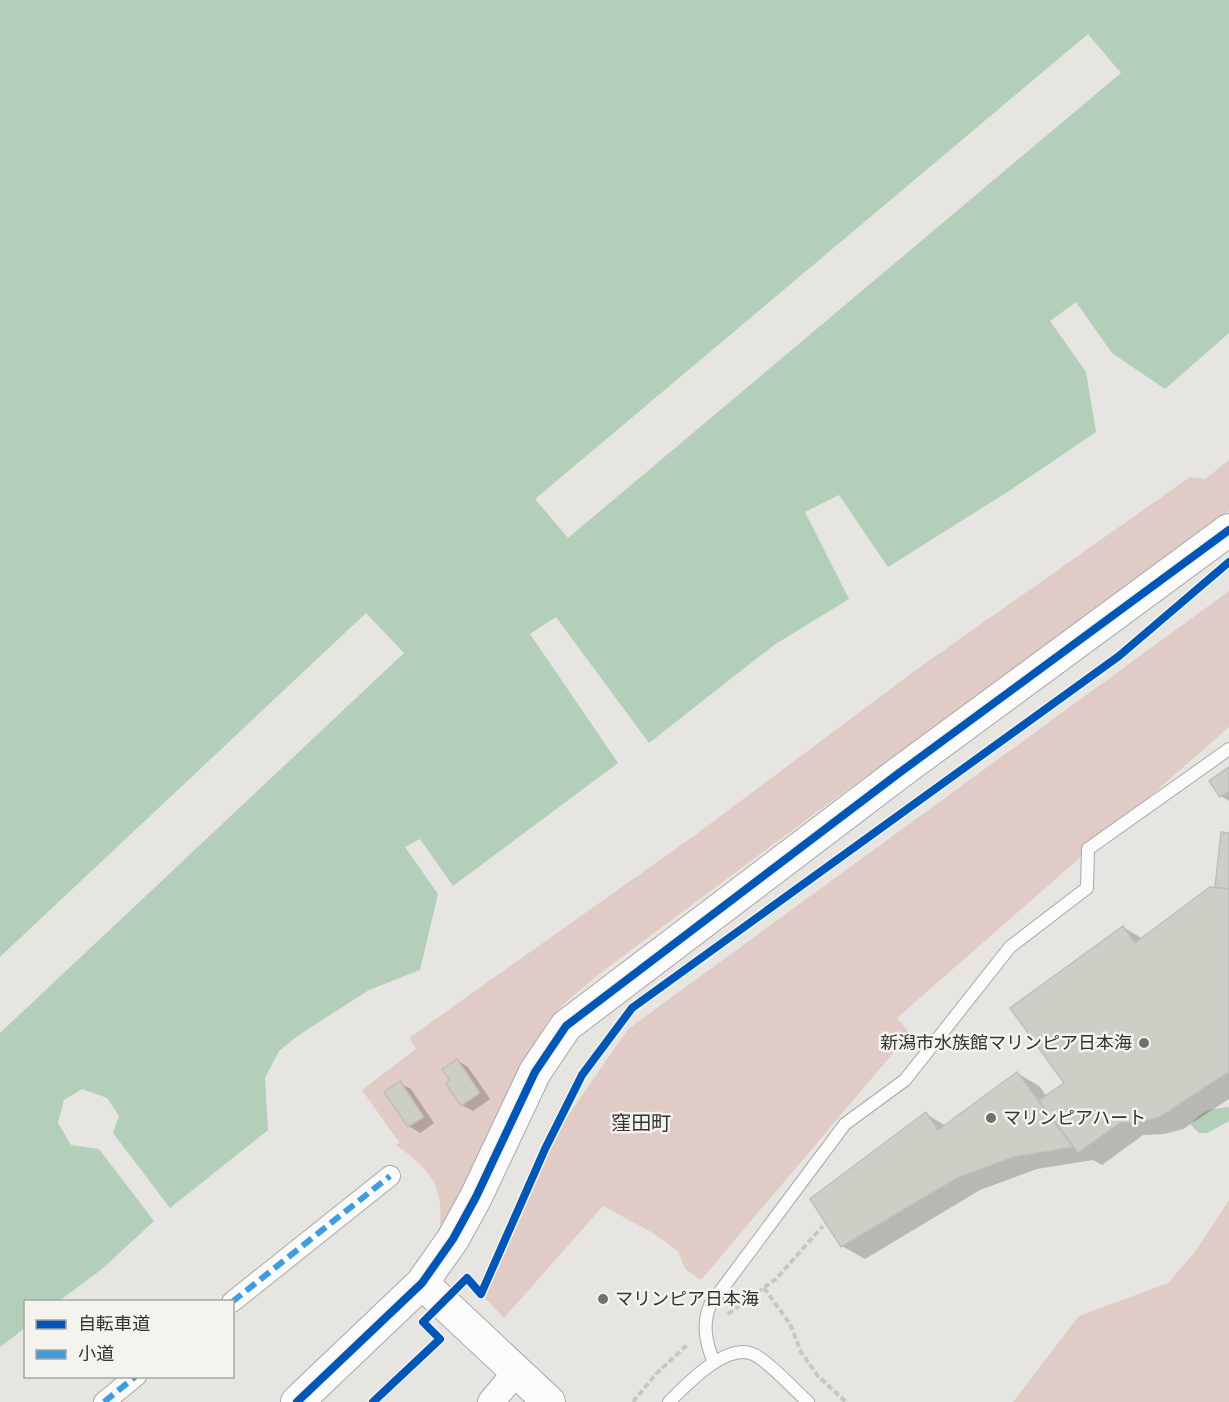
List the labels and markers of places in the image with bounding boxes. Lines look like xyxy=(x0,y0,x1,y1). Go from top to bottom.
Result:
place label: 新潟市水族館マリンピア日本海 xyxy=(880,1032,1132,1054)
marker: 新潟市水族館マリンピア日本海 xyxy=(1137,1036,1151,1050)
place label: マリンピアハート xyxy=(1003,1107,1146,1129)
marker: マリンピアハート xyxy=(984,1111,998,1125)
place label: マリンピア日本海 xyxy=(615,1288,759,1310)
marker: マリンピア日本海 xyxy=(596,1292,610,1306)

